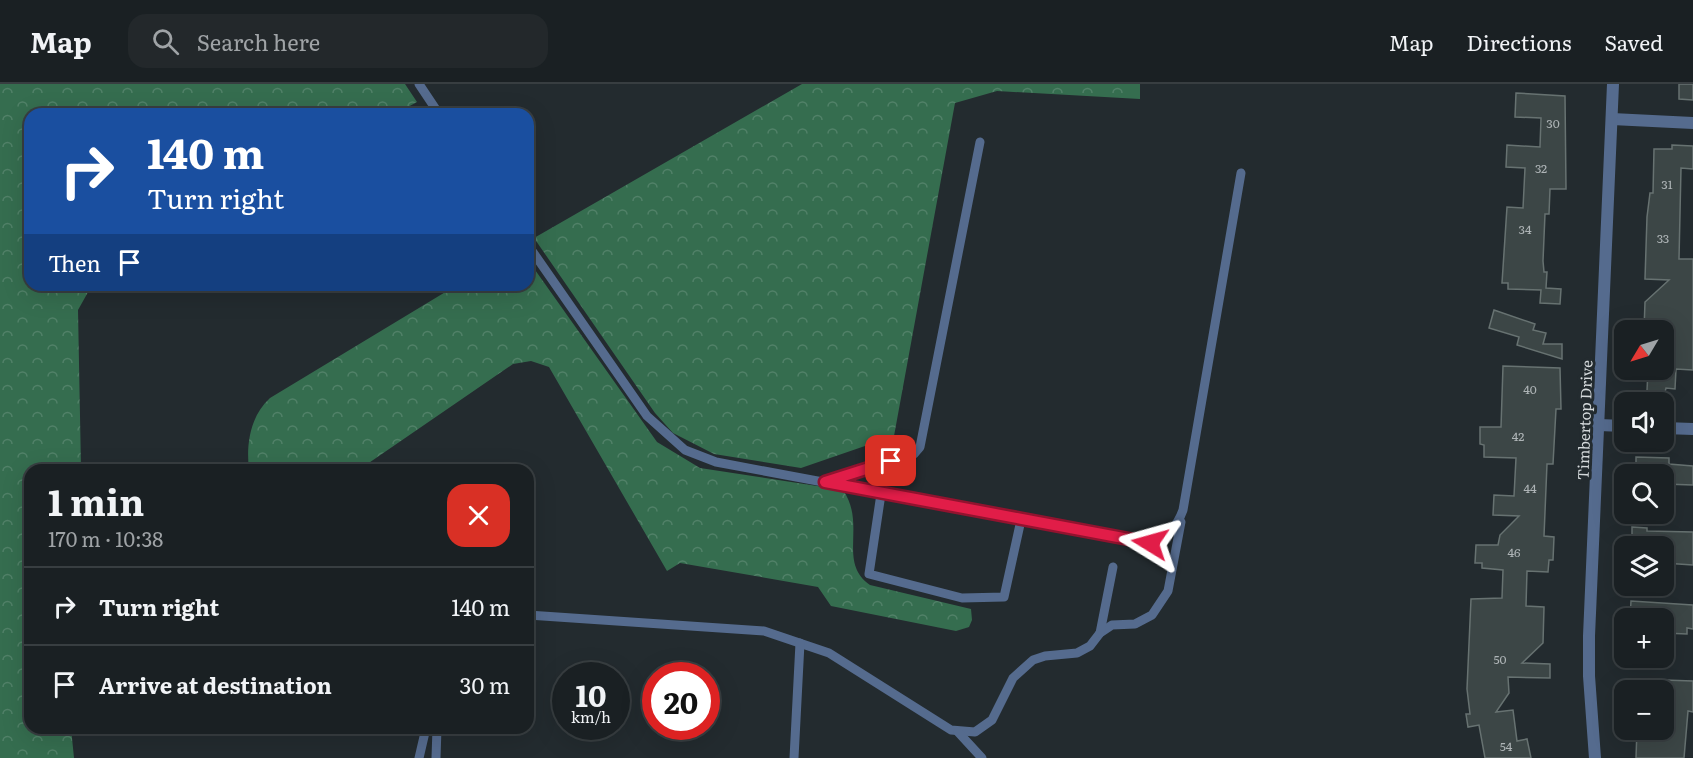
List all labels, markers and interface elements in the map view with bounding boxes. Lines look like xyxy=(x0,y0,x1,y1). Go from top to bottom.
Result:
search box xyxy=(128,14,548,68)
text: Map xyxy=(30,20,92,62)
icon: search xyxy=(149,25,182,58)
text: Search here xyxy=(197,25,320,58)
text: Map xyxy=(1389,26,1434,57)
text: Directions xyxy=(1467,26,1572,57)
text: Saved xyxy=(1605,26,1663,57)
house number: 30 xyxy=(1546,114,1560,132)
text: 140 m xyxy=(147,120,264,182)
icon: right xyxy=(48,132,126,210)
house number: 32 xyxy=(1535,159,1547,177)
house number: 31 xyxy=(1661,175,1673,193)
text: Turn right xyxy=(147,177,284,217)
house number: 34 xyxy=(1518,220,1532,238)
house number: 33 xyxy=(1657,229,1669,247)
text: Then xyxy=(48,246,101,279)
icon: arrive xyxy=(113,246,146,279)
north arrow xyxy=(1614,320,1674,380)
map controls xyxy=(1614,320,1674,740)
street label: Timbertop Drive xyxy=(1570,359,1598,480)
house number: 40 xyxy=(1523,380,1537,398)
button: sound xyxy=(1614,392,1674,452)
house number: 42 xyxy=(1512,427,1524,445)
pin xyxy=(865,435,916,486)
icon: arrive xyxy=(874,444,907,477)
button: search xyxy=(1614,464,1674,524)
text: 1 min xyxy=(48,474,144,527)
house number: 44 xyxy=(1523,479,1537,497)
button: close xyxy=(447,484,510,547)
position arrow xyxy=(1118,511,1182,575)
text: 170 m · 10:38 xyxy=(48,523,163,553)
button: layers xyxy=(1614,536,1674,596)
house number: 46 xyxy=(1507,543,1521,561)
icon: right xyxy=(48,590,81,623)
text: Turn right xyxy=(99,590,219,623)
text: 140 m xyxy=(451,590,510,623)
button: + xyxy=(1614,608,1674,668)
house number: 50 xyxy=(1493,650,1507,668)
speed limit sign: 20 xyxy=(642,662,720,740)
icon: arrive xyxy=(48,668,81,701)
text: Arrive at destination xyxy=(99,668,332,701)
text: 30 m xyxy=(460,668,510,701)
text: 10 xyxy=(576,672,606,716)
button: − xyxy=(1614,680,1674,740)
text: km/h xyxy=(571,705,611,728)
house number: 54 xyxy=(1500,737,1513,755)

